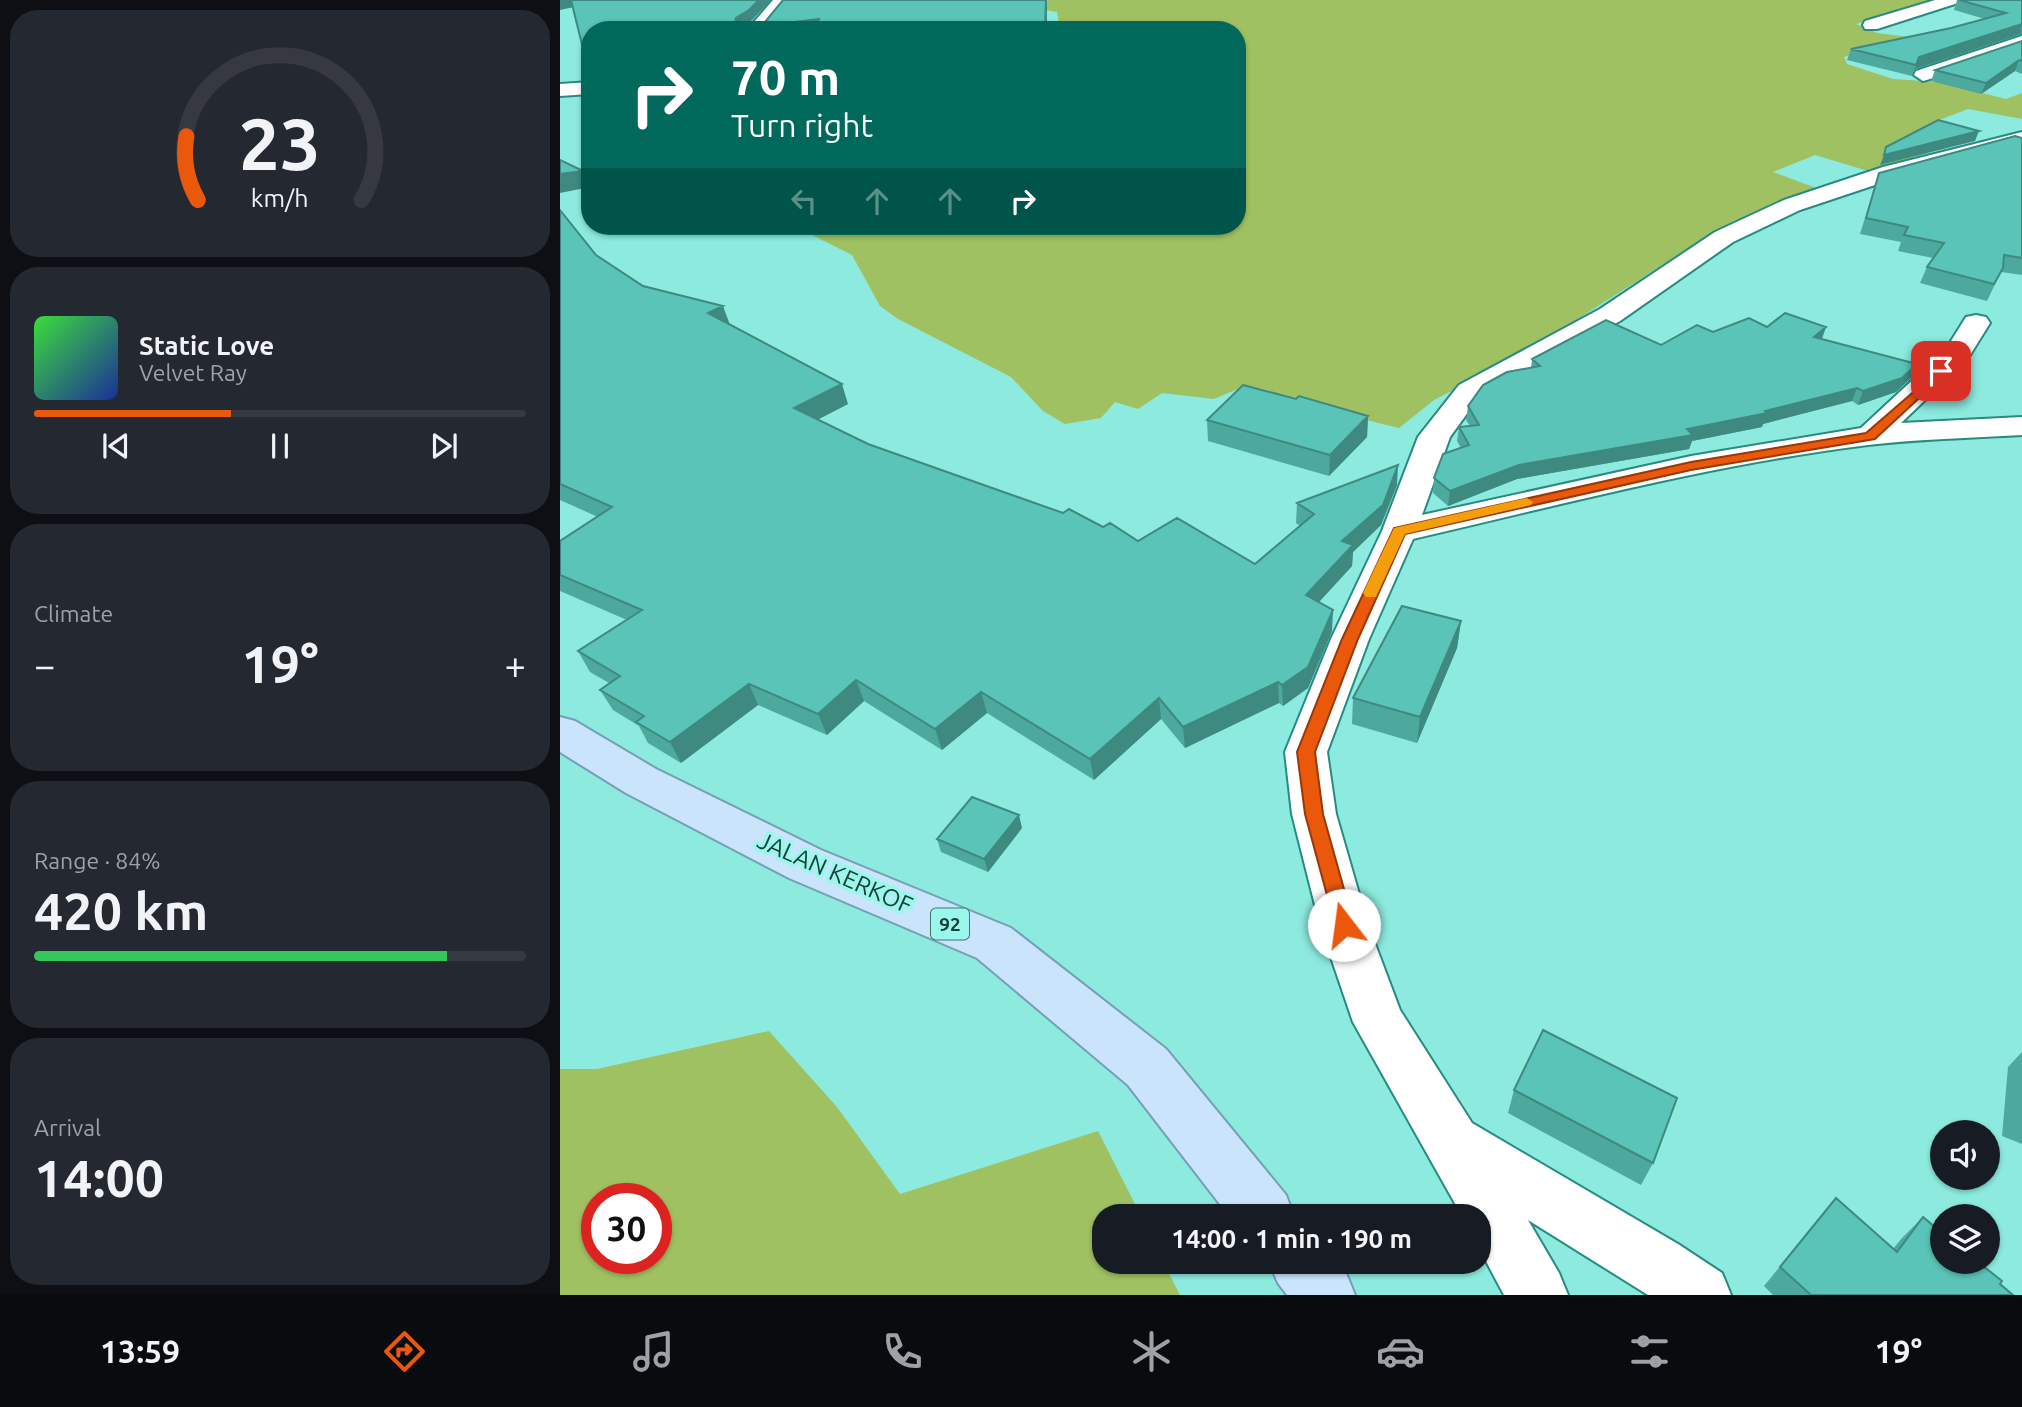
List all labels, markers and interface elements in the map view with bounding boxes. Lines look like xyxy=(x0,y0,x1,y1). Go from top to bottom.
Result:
icon: right xyxy=(616,49,707,140)
text: 70 m xyxy=(731,49,840,104)
text: 23 xyxy=(239,102,321,184)
text: Turn right xyxy=(731,107,873,143)
icon: left xyxy=(785,182,823,220)
icon: ahead xyxy=(858,182,896,220)
icon: ahead xyxy=(931,182,969,220)
icon: right xyxy=(1004,182,1042,220)
text: km/h xyxy=(251,183,309,211)
text: Static Love xyxy=(139,331,274,360)
pin xyxy=(1911,341,1971,401)
icon: arrive xyxy=(1922,352,1960,390)
text: Velvet Ray xyxy=(139,360,247,385)
icon: previous xyxy=(97,427,135,465)
icon: pause xyxy=(261,427,299,465)
icon: next xyxy=(425,427,463,465)
text: Climate xyxy=(34,601,113,626)
text: 19° xyxy=(241,635,319,693)
text: − xyxy=(34,644,55,686)
text: + xyxy=(505,644,526,686)
street label: JALAN KERKOF xyxy=(754,826,917,919)
text: Range · 84% xyxy=(34,848,161,873)
text: 420 km xyxy=(34,882,208,940)
position arrow xyxy=(1307,888,1381,962)
road number: 92 xyxy=(931,908,969,940)
text: Arrival xyxy=(34,1115,101,1140)
map controls xyxy=(1930,1120,2000,1274)
button: sound xyxy=(1930,1120,2000,1190)
text: 14:00 xyxy=(34,1149,164,1207)
speed limit sign: 30 xyxy=(581,1183,672,1274)
button: layers xyxy=(1930,1204,2000,1274)
text: 14:00 · 1 min · 190 m xyxy=(1171,1224,1412,1253)
icon: directions xyxy=(380,1327,429,1376)
icon: music xyxy=(629,1327,678,1376)
icon: phone xyxy=(878,1327,927,1376)
icon: climate xyxy=(1127,1327,1176,1376)
icon: car xyxy=(1376,1327,1425,1376)
icon: filters xyxy=(1625,1327,1674,1376)
text: 13:59 xyxy=(100,1333,180,1369)
text: 19° xyxy=(1875,1333,1922,1369)

